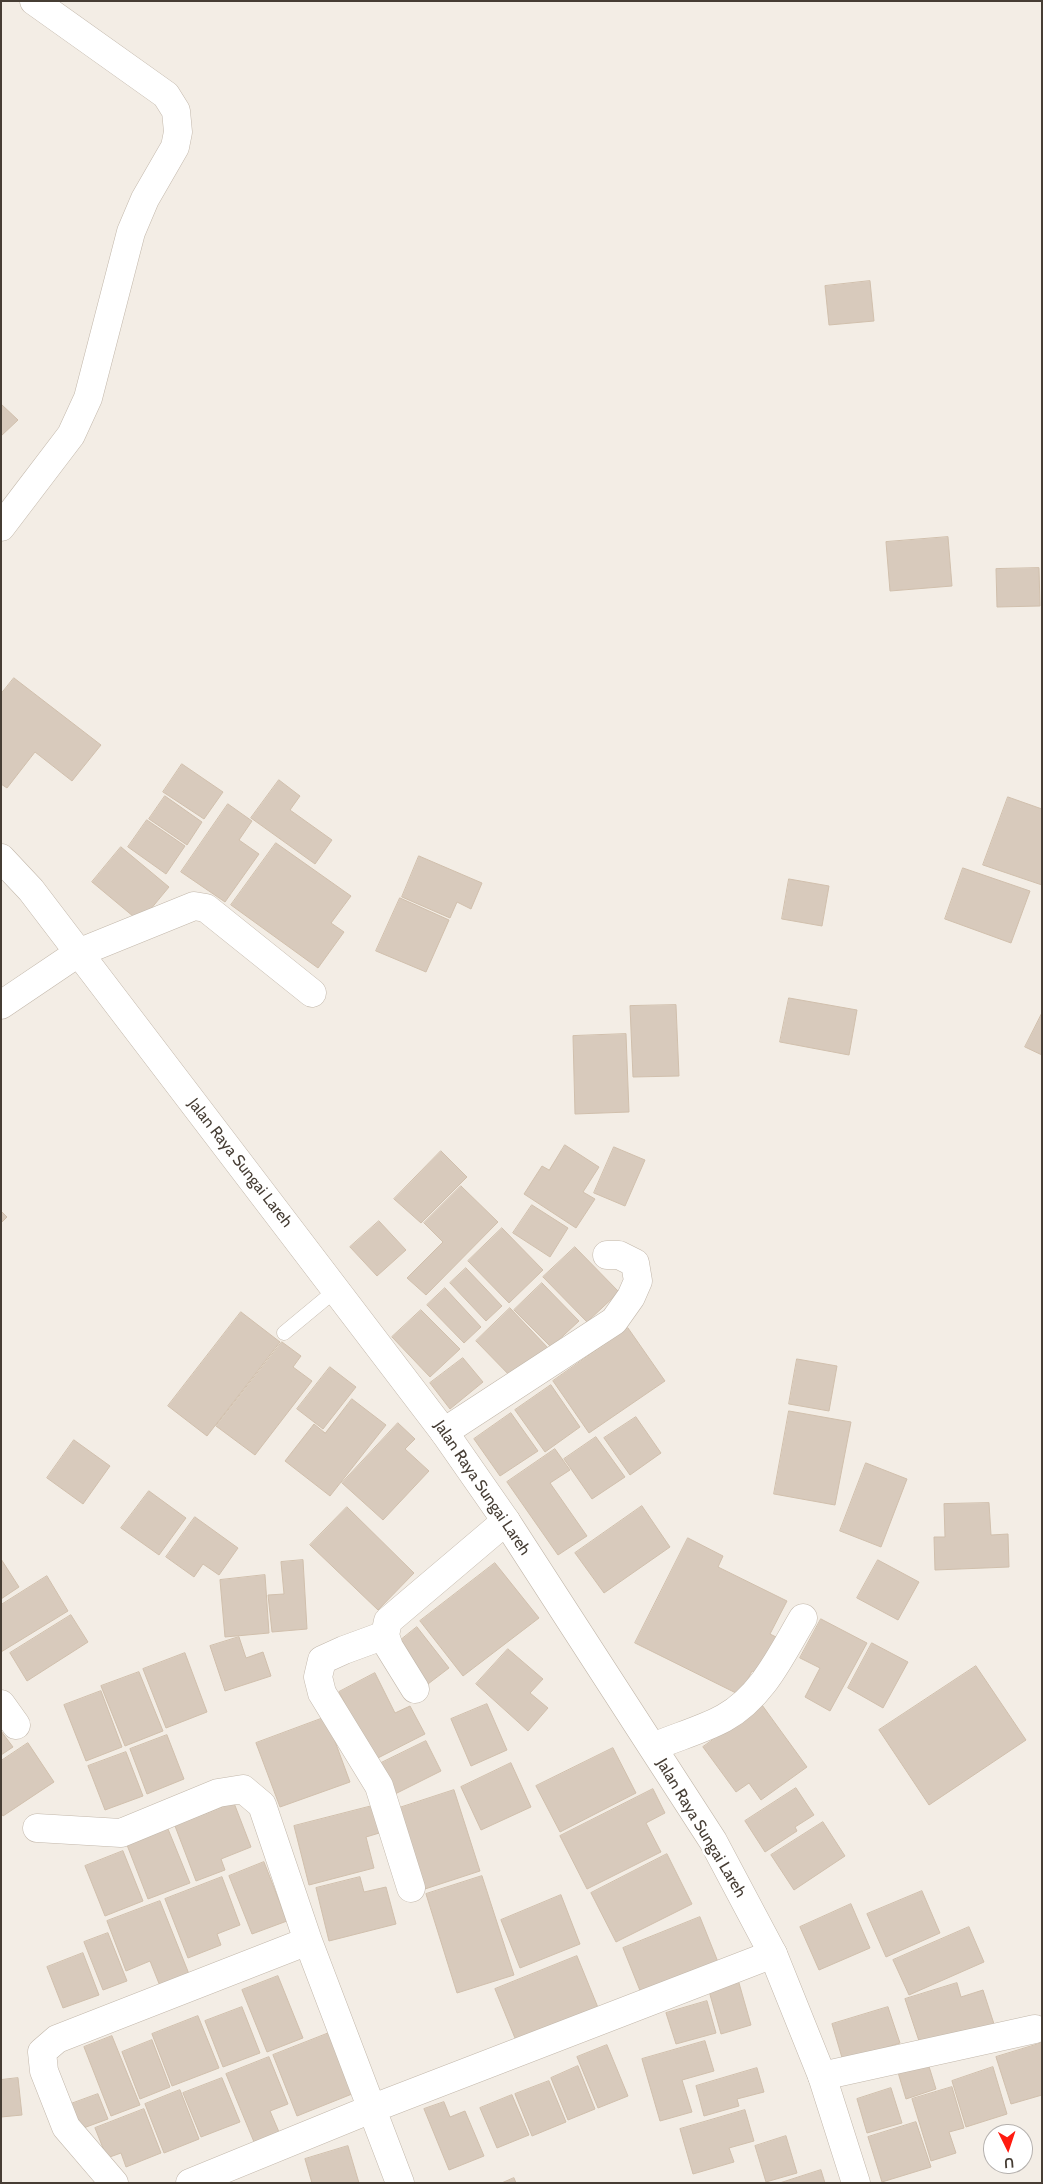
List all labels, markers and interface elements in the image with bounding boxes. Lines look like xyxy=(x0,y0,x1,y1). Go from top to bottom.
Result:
street label: Jalan Raya Sungai Lareh xyxy=(184,1095,296,1231)
street label: Jalan Raya Sungai Lareh xyxy=(430,1417,534,1559)
street label: Jalan Raya Sungai Lareh xyxy=(652,1755,750,1901)
north arrow xyxy=(983,2124,1033,2174)
text: U xyxy=(1003,2154,1015,2172)

